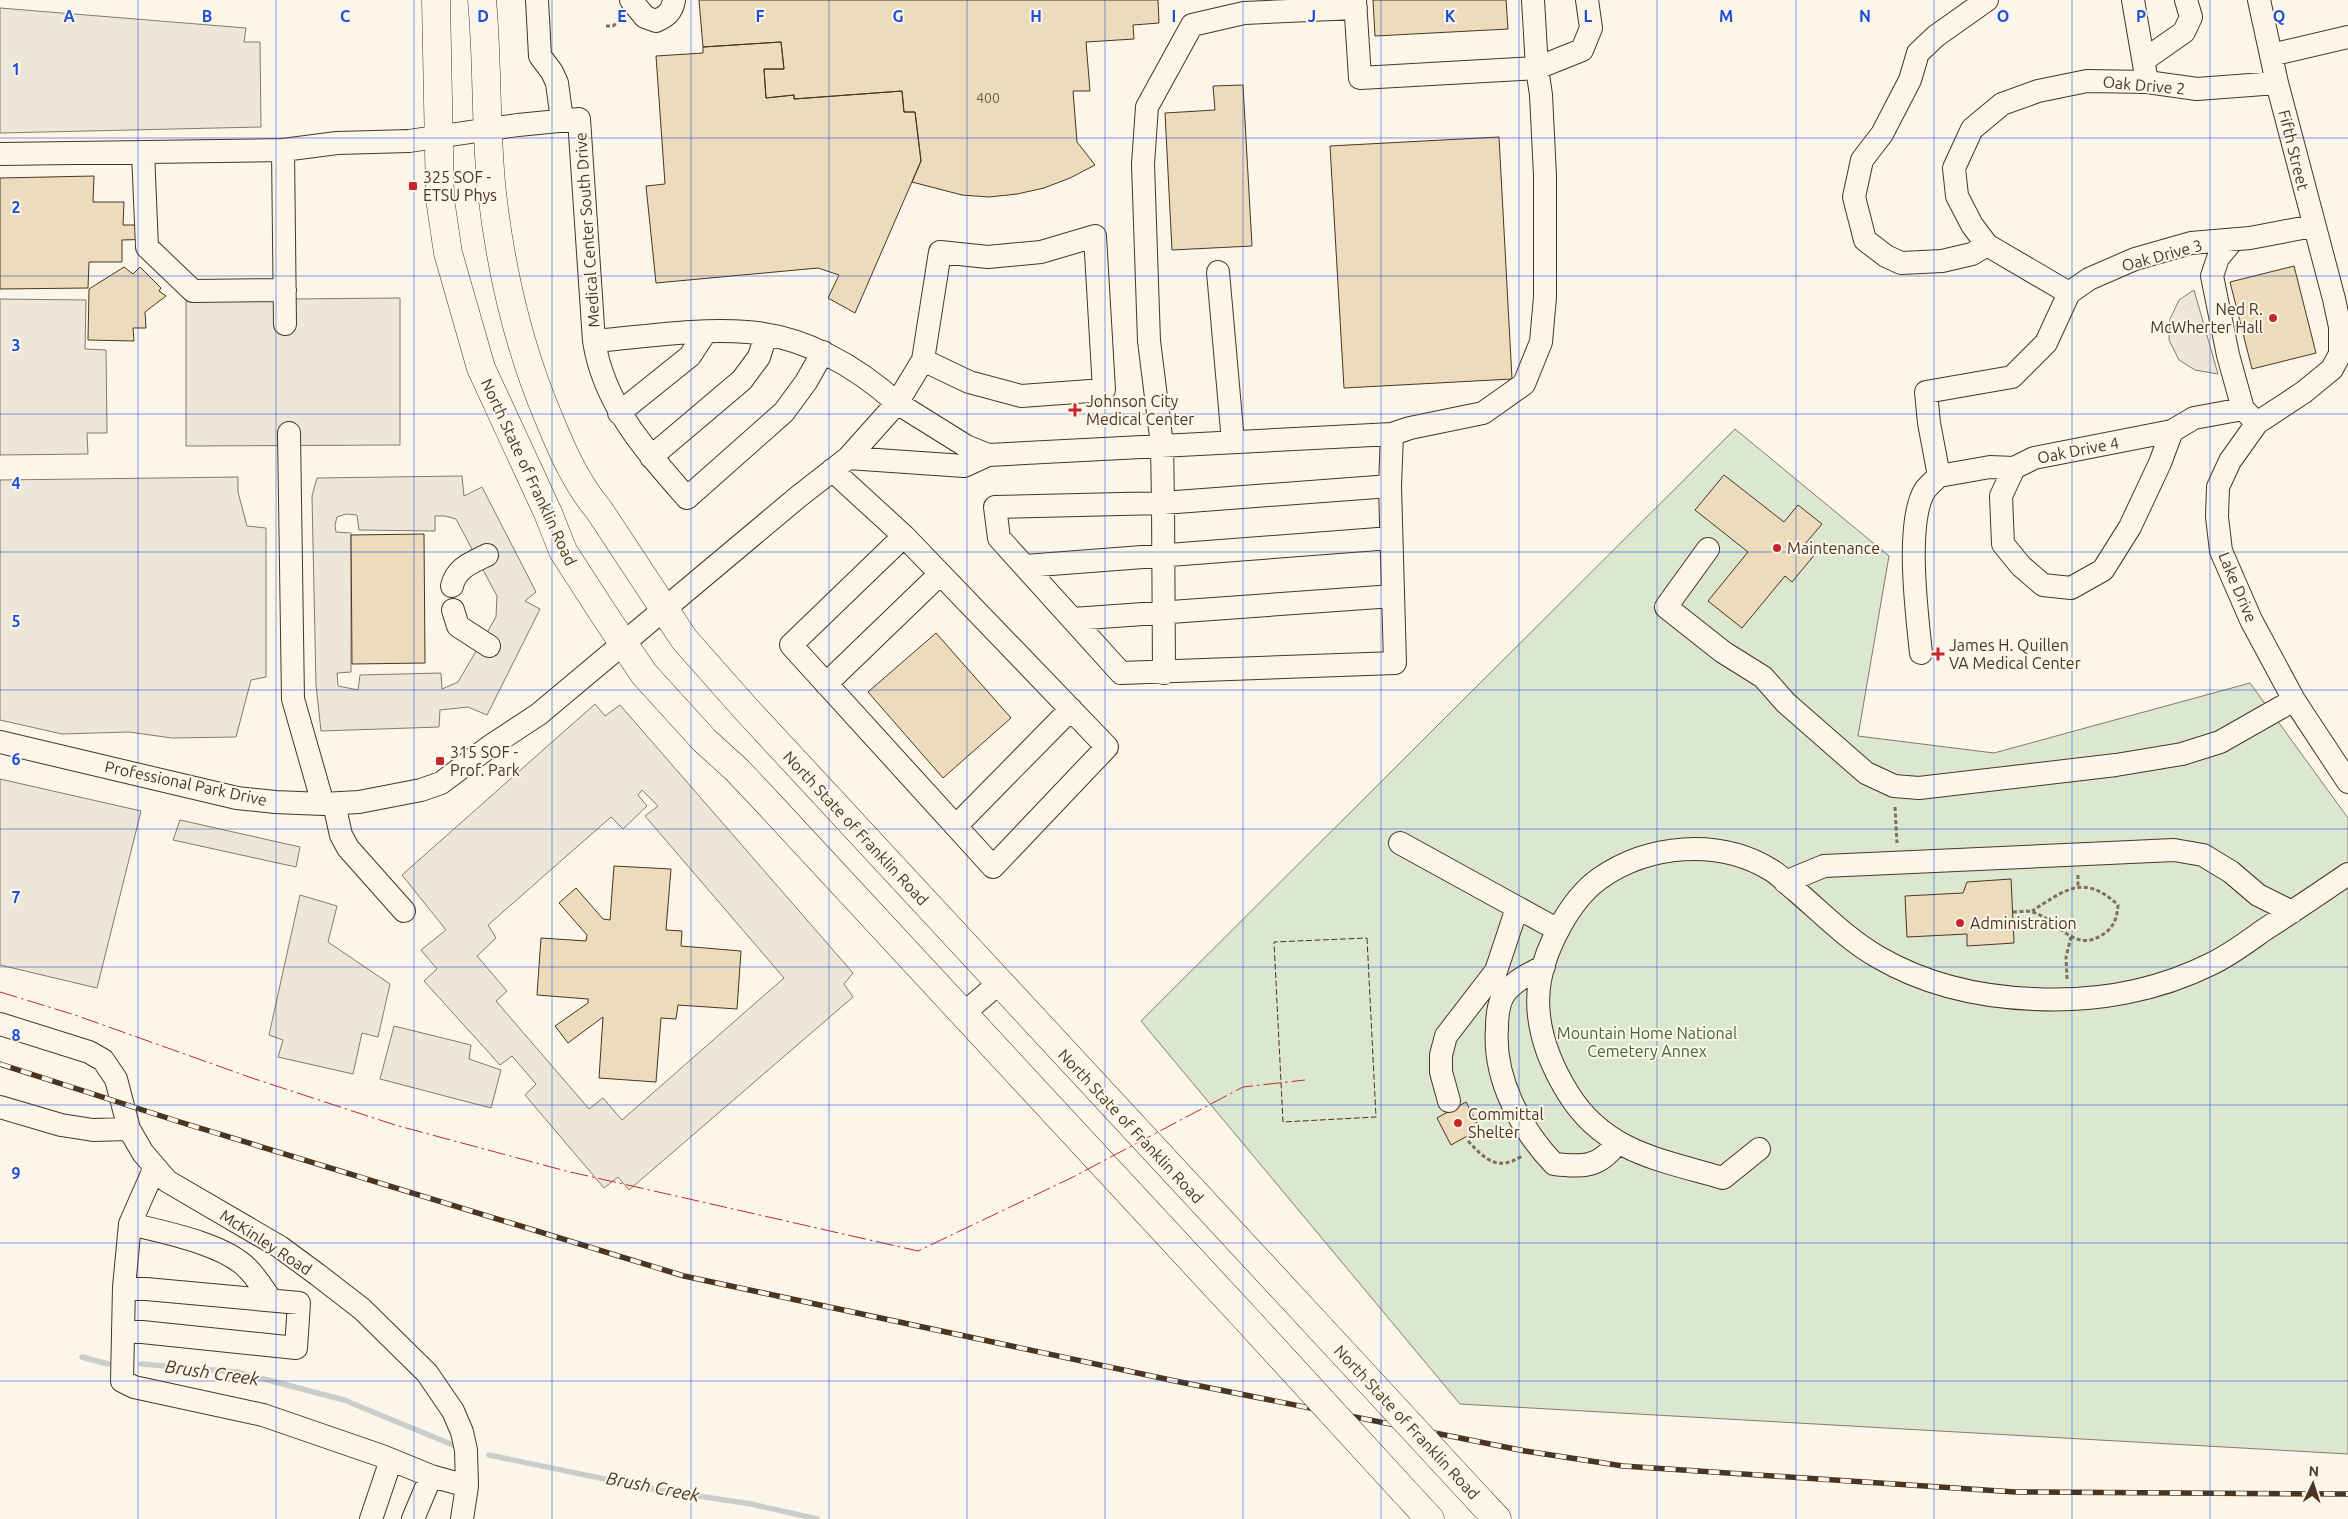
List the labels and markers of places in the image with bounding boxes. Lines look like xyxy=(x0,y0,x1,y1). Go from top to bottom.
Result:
place label: 325 SOF - ETSU Phys xyxy=(423,168,497,204)
marker: 325 SOF - ETSU Phys xyxy=(407,180,419,192)
place label: Ned R. McWherter Hall xyxy=(2150,300,2263,336)
marker: Ned R. McWherter Hall xyxy=(2267,312,2279,324)
place label: Johnson City Medical Center xyxy=(1086,392,1194,428)
marker: Johnson City Medical Center xyxy=(1068,403,1082,417)
place label: Maintenance xyxy=(1787,539,1880,557)
marker: Maintenance xyxy=(1771,542,1783,554)
place label: James H. Quillen VA Medical Center xyxy=(1949,636,2081,672)
marker: James H. Quillen VA Medical Center xyxy=(1931,647,1945,661)
place label: 315 SOF - Prof. Park xyxy=(450,743,520,779)
marker: 315 SOF - Prof. Park xyxy=(434,755,446,767)
place label: Administration xyxy=(1970,914,2077,932)
marker: Administration xyxy=(1954,917,1966,929)
place label: Committal Shelter xyxy=(1468,1105,1544,1141)
marker: Committal Shelter xyxy=(1452,1117,1464,1129)

